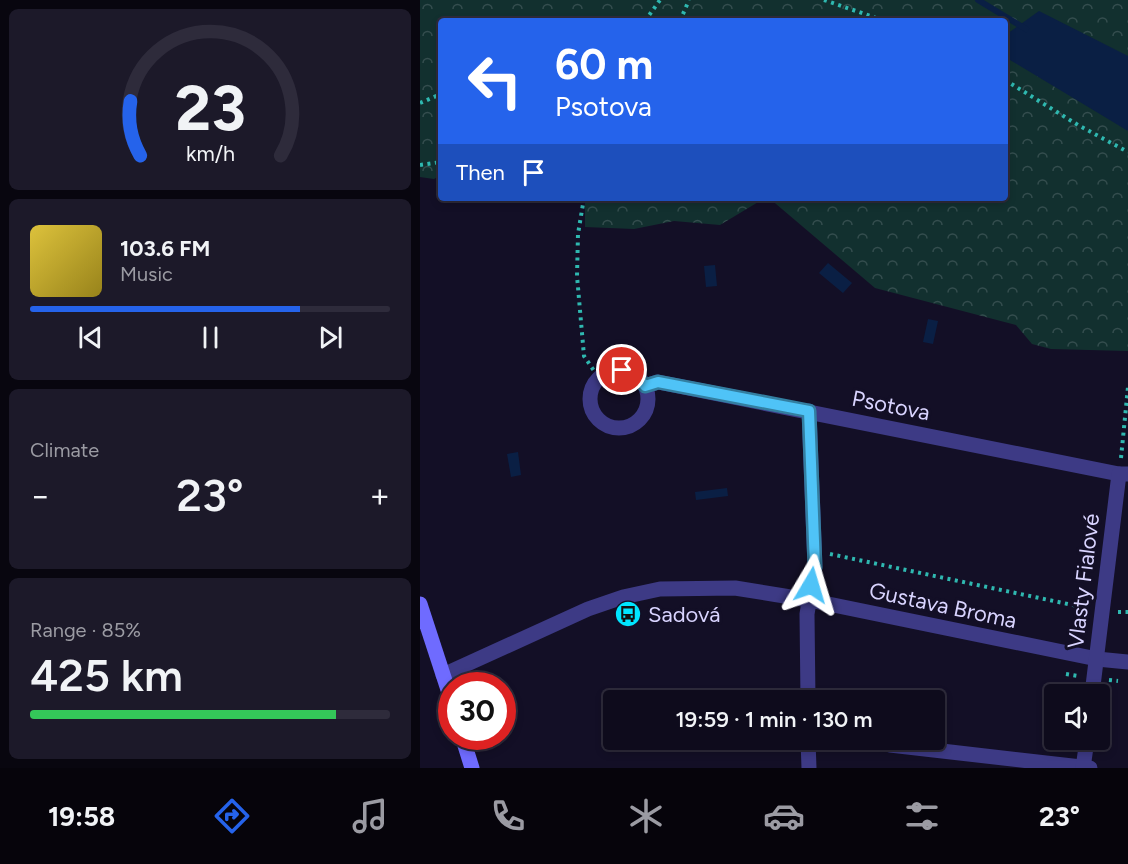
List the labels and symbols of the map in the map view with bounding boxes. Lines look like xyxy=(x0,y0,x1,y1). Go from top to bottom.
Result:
pin xyxy=(596,344,647,395)
street label: Psotova xyxy=(850,385,932,426)
street label: Vlasty Fialové xyxy=(1062,512,1105,650)
position arrow xyxy=(779,553,843,617)
street label: Gustava Broma xyxy=(867,577,1019,634)
bus stop icon: Sadová xyxy=(613,599,643,629)
place label: Sadová xyxy=(648,601,720,628)
speed limit sign: 30 xyxy=(438,672,516,750)

